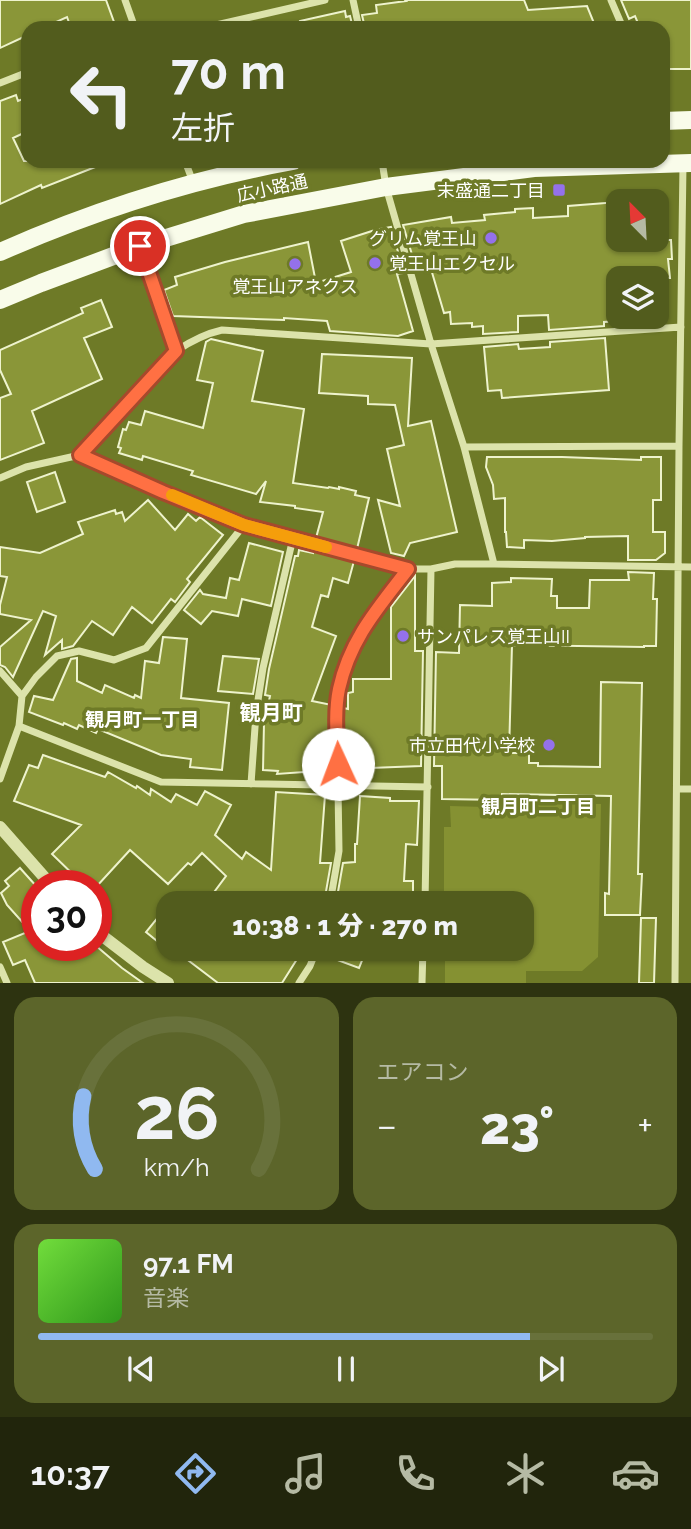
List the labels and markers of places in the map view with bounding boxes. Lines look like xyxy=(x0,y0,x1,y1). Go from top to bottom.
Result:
place label: 末盛通二丁目 xyxy=(437,180,545,201)
marker: 末盛通二丁目 xyxy=(551,182,567,198)
pin xyxy=(110,216,170,276)
place label: グリム覚王山 xyxy=(369,228,477,249)
marker: グリム覚王山 xyxy=(483,230,499,246)
place label: 覚王山エクセル xyxy=(389,253,515,274)
marker: 覚王山エクセル xyxy=(367,255,383,271)
marker: 覚王山アネクス xyxy=(287,256,303,272)
place label: 覚王山アネクス xyxy=(232,276,358,297)
place label: サンパレス覚王山II xyxy=(417,626,570,647)
marker: サンパレス覚王山II xyxy=(395,628,411,644)
place label: 市立田代小学校 xyxy=(409,735,535,756)
marker: 市立田代小学校 xyxy=(541,737,557,753)

